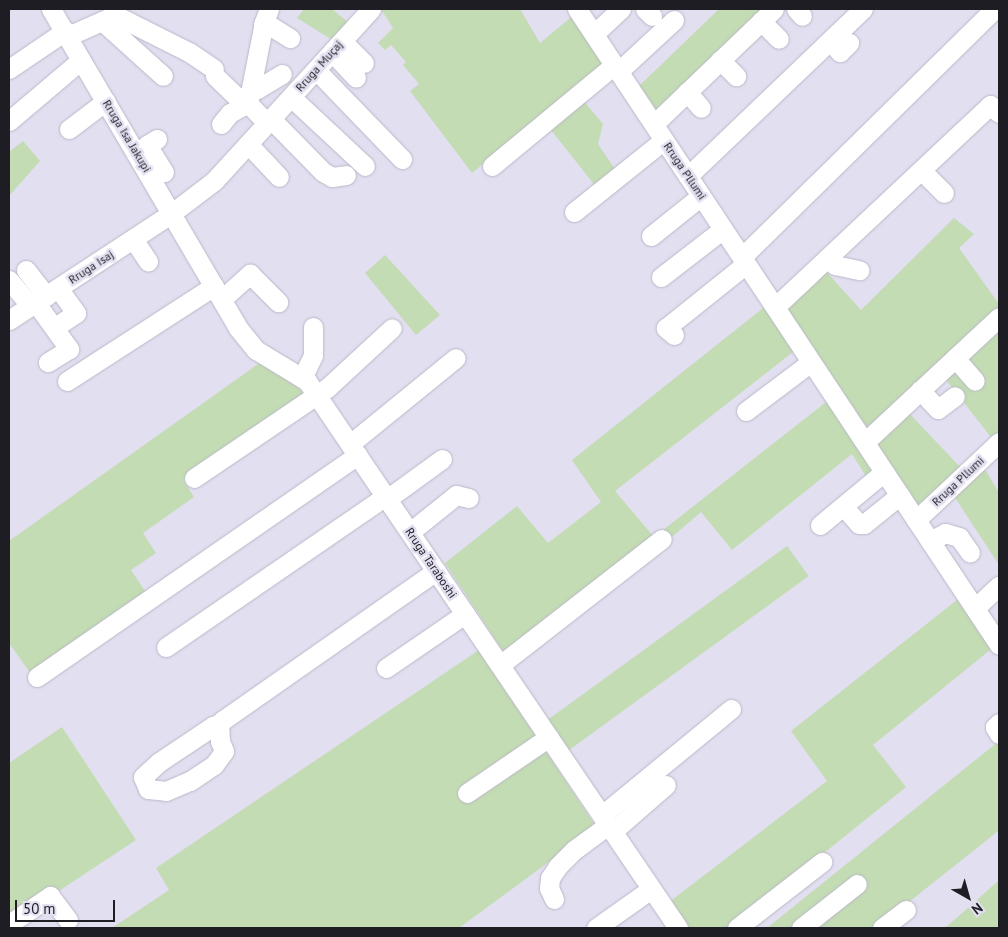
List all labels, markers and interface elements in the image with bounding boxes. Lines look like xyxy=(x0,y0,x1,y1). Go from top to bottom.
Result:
street label: Rruga Muçaj xyxy=(292,38,346,94)
street label: Rruga Isa Jakupi xyxy=(100,97,154,175)
street label: Rruga Pllumi xyxy=(660,139,710,203)
street label: Rruga Isaj xyxy=(66,247,116,287)
street label: Rruga Pllumi xyxy=(929,453,987,509)
street label: Rruga Taraboshi xyxy=(402,525,460,601)
north arrow xyxy=(943,872,993,922)
scale bar xyxy=(18,890,118,922)
text: 50 m xyxy=(23,899,56,918)
text: N xyxy=(968,899,986,919)

